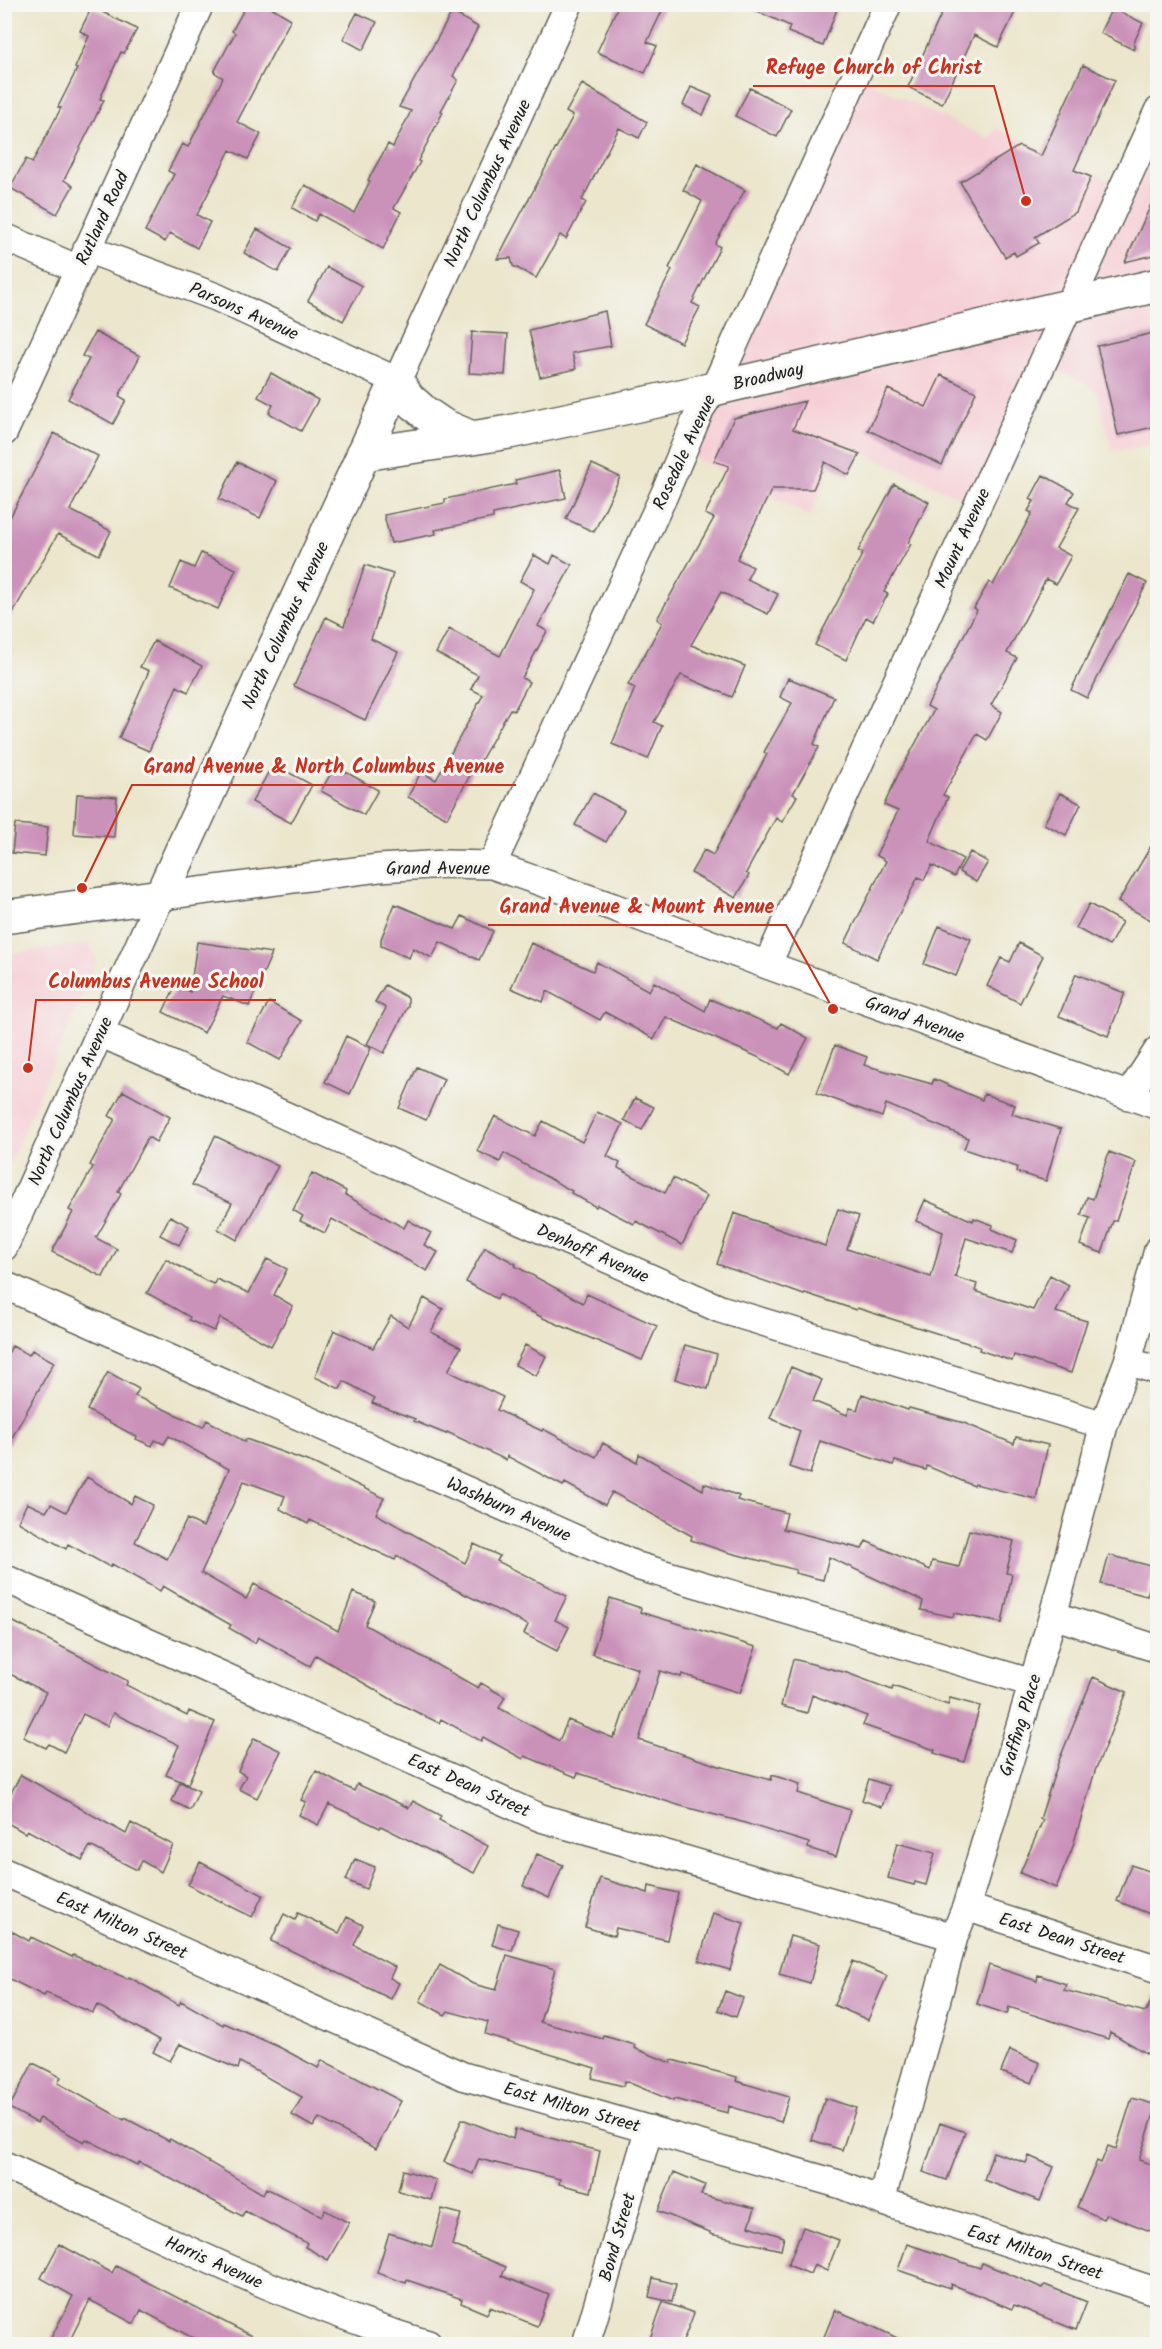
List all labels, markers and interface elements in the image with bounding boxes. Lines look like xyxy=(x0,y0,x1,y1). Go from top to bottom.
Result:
callout: Refuge Church of Christ xyxy=(753,48,994,86)
text: Refuge Church of Christ xyxy=(766,53,983,85)
street label: North Columbus Avenue xyxy=(437,95,540,272)
street label: Rutland Road xyxy=(69,166,138,270)
street label: Parsons Avenue xyxy=(184,275,303,350)
street label: Broadway xyxy=(730,355,807,400)
street label: Rosedale Avenue xyxy=(646,390,725,515)
street label: Mount Avenue xyxy=(927,484,999,594)
street label: North Columbus Avenue xyxy=(235,537,338,714)
callout: Grand Avenue & North Columbus Avenue xyxy=(132,747,516,785)
text: Grand Avenue & North Columbus Avenue xyxy=(144,752,505,784)
street label: Grand Avenue xyxy=(386,855,490,884)
callout: Grand Avenue & Mount Avenue xyxy=(488,887,786,925)
text: Grand Avenue & Mount Avenue xyxy=(500,892,775,924)
callout: Columbus Avenue School xyxy=(36,962,276,1000)
text: Columbus Avenue School xyxy=(48,967,265,999)
street label: Grand Avenue xyxy=(861,989,968,1052)
street label: North Columbus Avenue xyxy=(21,1012,122,1191)
street label: Denhoff Avenue xyxy=(531,1217,653,1292)
street label: Washburn Avenue xyxy=(441,1470,575,1551)
street label: Graffing Place xyxy=(992,1671,1051,1780)
street label: East Dean Street xyxy=(402,1746,535,1827)
street label: East Milton Street xyxy=(51,1884,193,1969)
street label: East Dean Street xyxy=(995,1905,1130,1974)
street label: East Milton Street xyxy=(500,2075,644,2142)
street label: Bond Street xyxy=(592,2189,645,2285)
street label: East Milton Street xyxy=(963,2218,1107,2289)
street label: Harris Avenue xyxy=(160,2229,267,2298)

